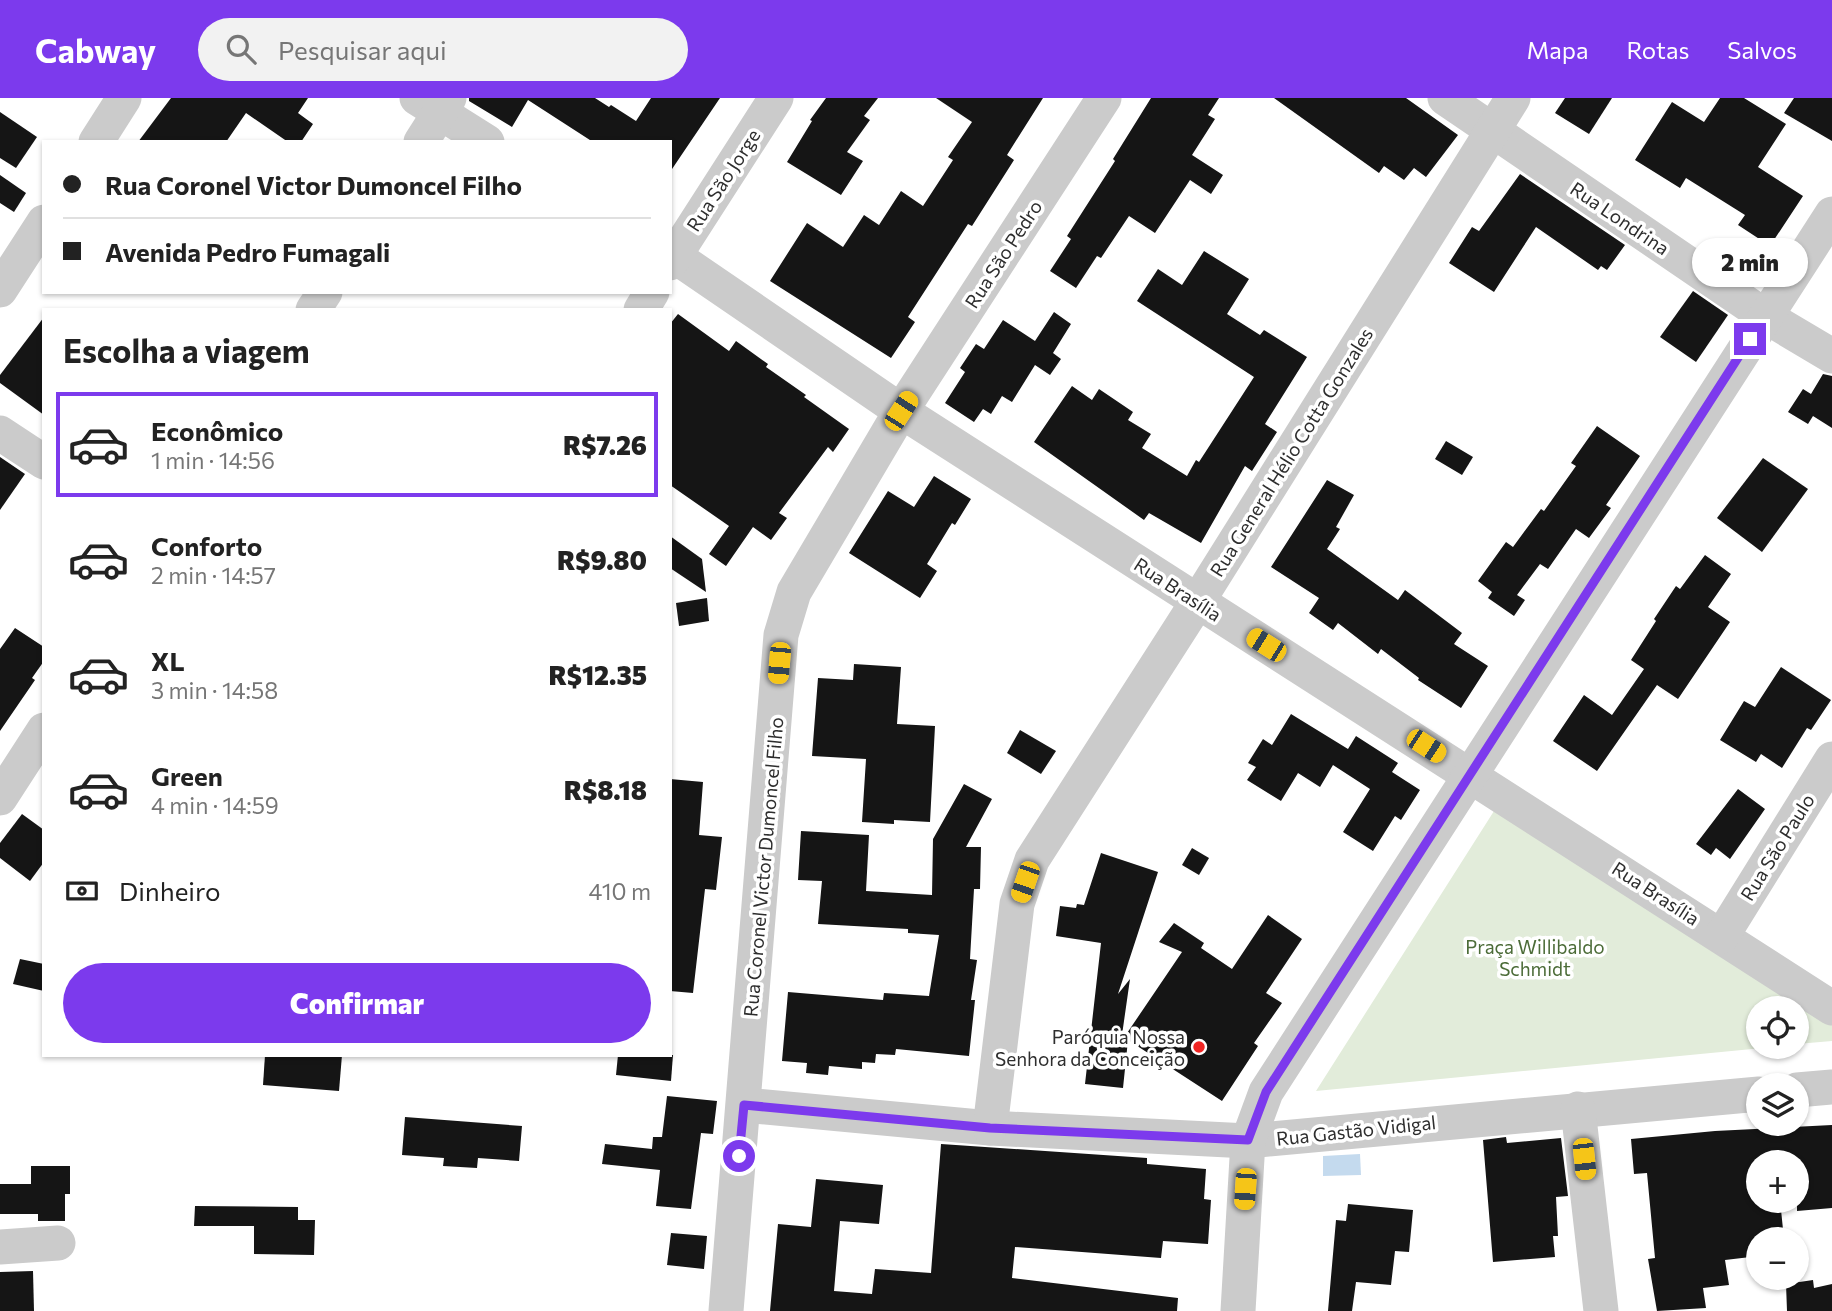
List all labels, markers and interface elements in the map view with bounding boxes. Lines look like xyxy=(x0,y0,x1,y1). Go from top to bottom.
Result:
search box xyxy=(198,18,688,81)
text: Cabway xyxy=(35,29,156,70)
icon: search xyxy=(222,30,260,68)
text: Pesquisar aqui xyxy=(278,34,447,65)
text: Mapa xyxy=(1527,35,1589,64)
text: Rotas xyxy=(1627,35,1689,64)
text: Salvos xyxy=(1727,35,1797,64)
street label: Rua São Jorge xyxy=(681,125,765,235)
text: Rua Coronel Victor Dumoncel Filho xyxy=(105,169,522,200)
street label: Rua Londrina xyxy=(1566,177,1674,259)
street label: Rua São Pedro xyxy=(960,196,1046,312)
text: Avenida Pedro Fumagali xyxy=(105,236,390,267)
callout: 2 min xyxy=(1692,238,1808,286)
text: 2 min xyxy=(1721,248,1779,276)
street label: Rua General Hélio Cotta Gonzales xyxy=(1205,323,1377,581)
route end xyxy=(1734,323,1766,355)
text: Escolha a viagem xyxy=(63,330,310,370)
car xyxy=(881,388,922,434)
icon: car xyxy=(67,413,130,476)
text: Econômico xyxy=(151,415,283,446)
text: R$7.26 xyxy=(563,429,647,460)
text: 1 min · 14:56 xyxy=(151,446,275,474)
icon: car xyxy=(67,528,130,591)
text: Conforto xyxy=(151,530,262,561)
text: R$9.80 xyxy=(557,544,647,575)
street label: Rua Brasília xyxy=(1130,552,1226,626)
text: 2 min · 14:57 xyxy=(151,561,276,589)
car xyxy=(1243,625,1290,665)
car xyxy=(767,641,792,685)
icon: car xyxy=(67,643,130,706)
text: XL xyxy=(151,645,185,676)
text: R$12.35 xyxy=(549,659,647,690)
text: 3 min · 14:58 xyxy=(151,676,278,704)
street label: Rua Coronel Victor Dumoncel Filho xyxy=(738,716,788,1018)
car xyxy=(1403,726,1450,766)
icon: car xyxy=(67,758,130,821)
text: Green xyxy=(151,760,223,791)
text: R$8.18 xyxy=(564,774,647,805)
street label: Rua São Paulo xyxy=(1735,789,1819,905)
text: 4 min · 14:59 xyxy=(151,791,279,819)
street label: Rua Brasília xyxy=(1608,856,1704,930)
car xyxy=(1009,859,1042,905)
icon: cash xyxy=(63,872,101,910)
text: Dinheiro xyxy=(119,875,221,906)
text: 410 m xyxy=(589,877,651,905)
park label: Praça Willibaldo Schmidt xyxy=(1465,935,1605,980)
button: Confirmar xyxy=(63,963,651,1043)
map controls xyxy=(1746,996,1809,1290)
button: locate xyxy=(1746,996,1809,1059)
place label: Paróquia Nossa Senhora da Conceição xyxy=(995,1025,1185,1070)
marker: Paróquia Nossa Senhora da Conceição xyxy=(1191,1039,1207,1055)
button: layers xyxy=(1746,1073,1809,1136)
street label: Rua Gastão Vidigal xyxy=(1275,1110,1437,1150)
car xyxy=(1572,1137,1597,1181)
route start xyxy=(723,1140,755,1172)
button: + xyxy=(1746,1150,1809,1213)
car xyxy=(1234,1167,1257,1211)
button: − xyxy=(1746,1227,1809,1290)

